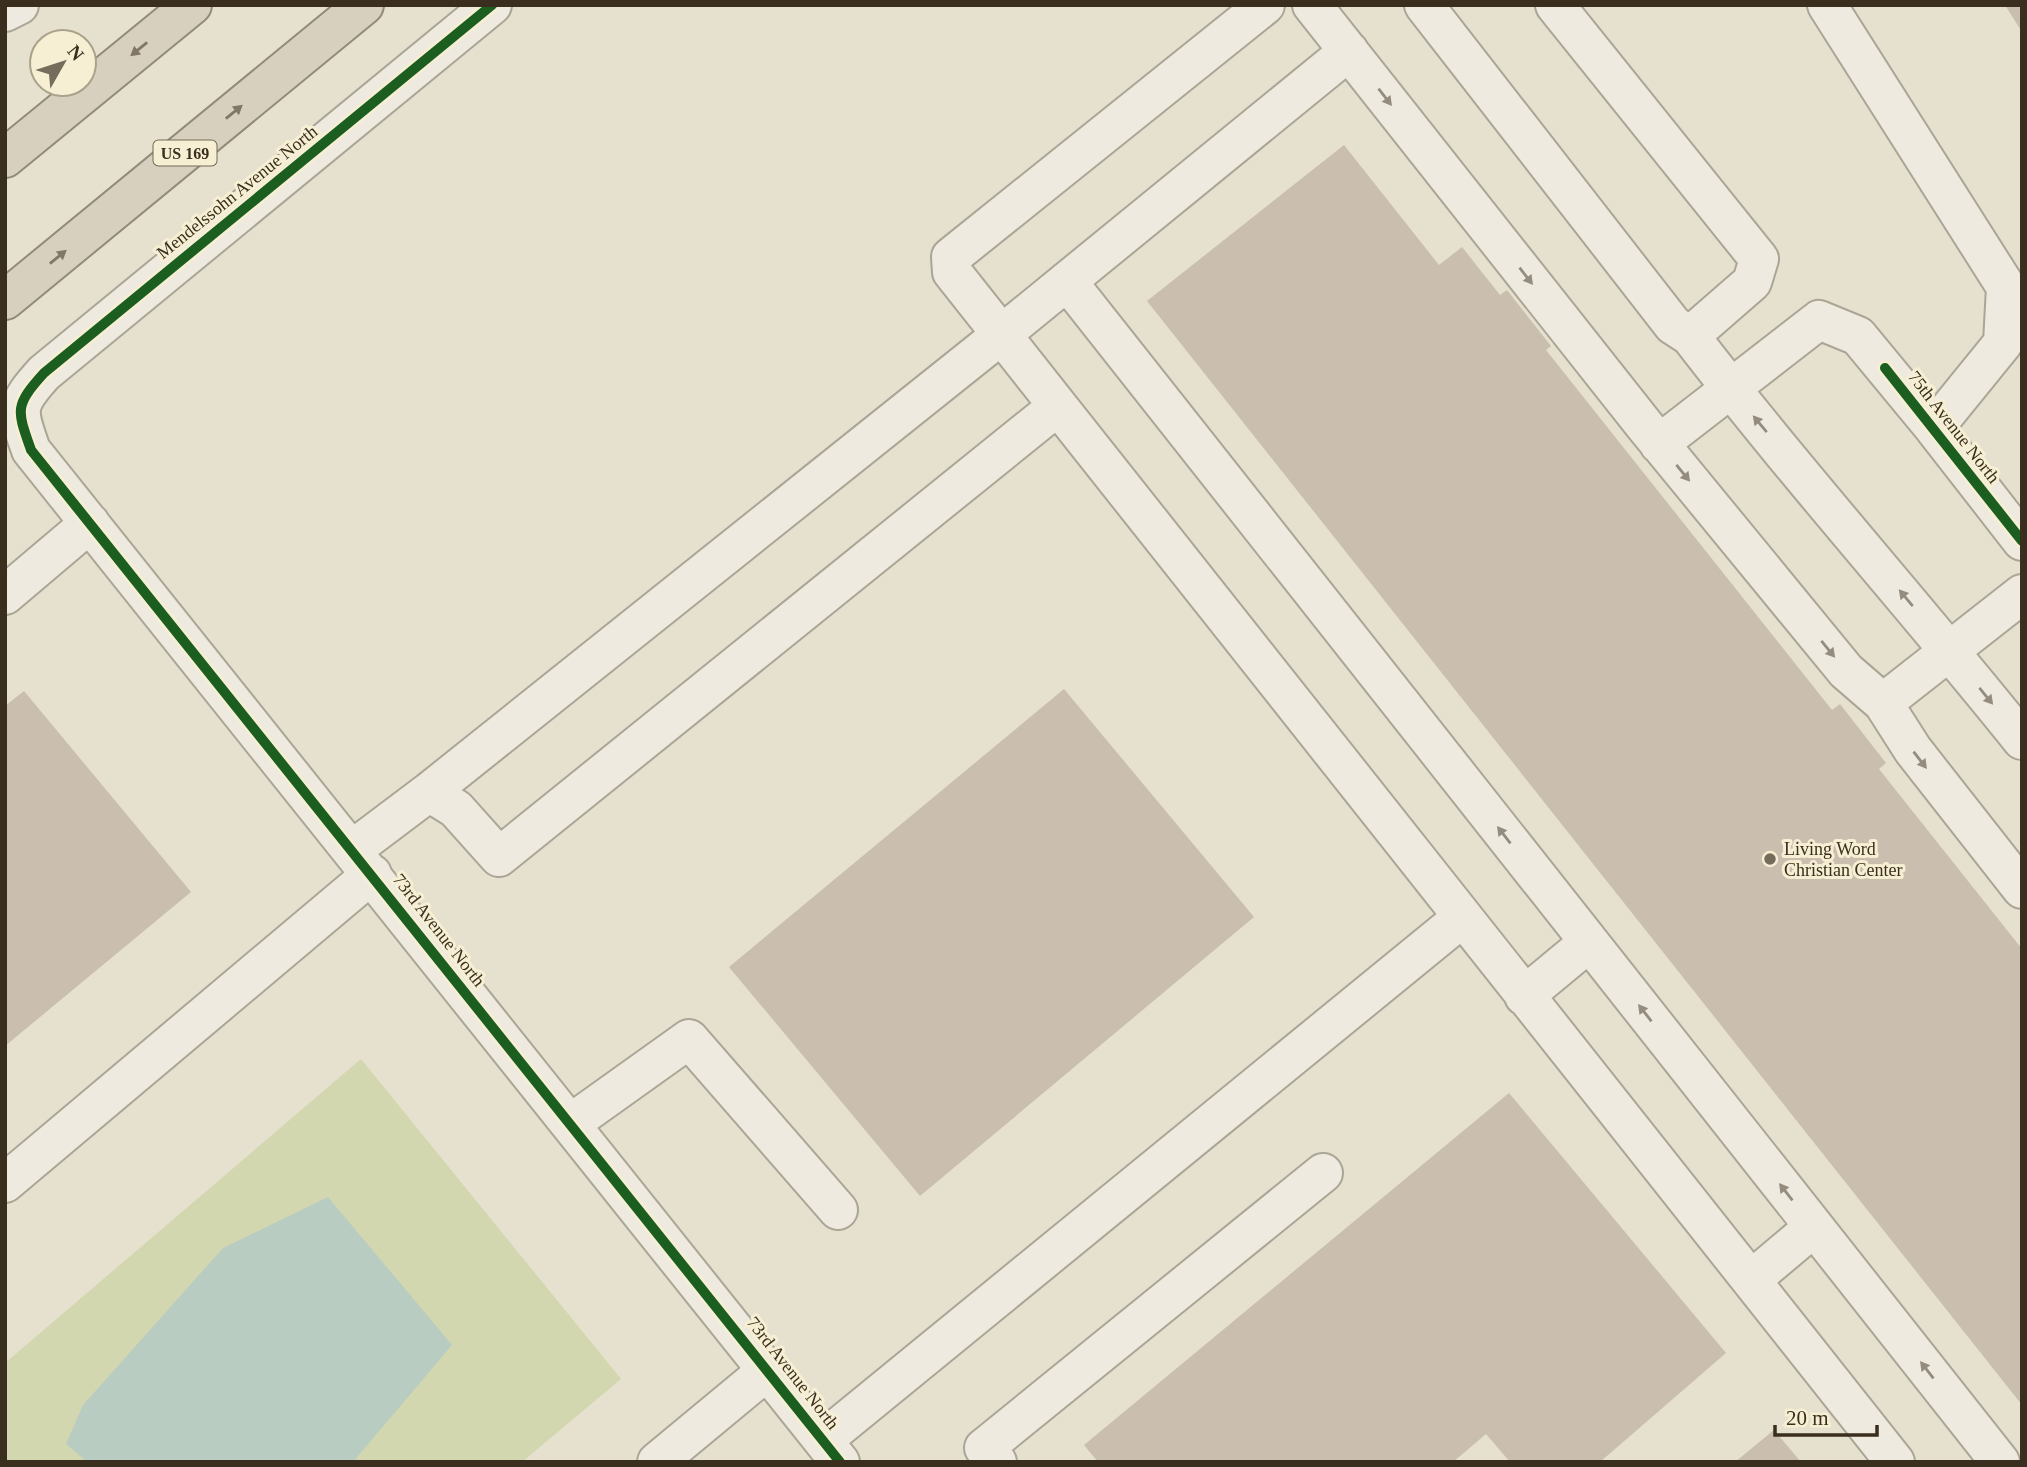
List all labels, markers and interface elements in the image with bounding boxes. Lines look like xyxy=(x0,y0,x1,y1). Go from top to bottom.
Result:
north arrow xyxy=(28,28,98,98)
text: N xyxy=(63,41,88,65)
one-way arrow xyxy=(131,41,149,56)
one-way arrow xyxy=(1377,88,1392,106)
one-way arrow xyxy=(224,105,242,120)
street label: Mendelssohn Avenue North xyxy=(153,121,321,263)
road number: US 169 xyxy=(154,140,216,166)
one-way arrow xyxy=(49,249,67,265)
one-way arrow xyxy=(1518,267,1533,284)
street label: 75th Avenue North xyxy=(1904,367,2004,487)
one-way arrow xyxy=(1752,415,1768,433)
one-way arrow xyxy=(1675,464,1690,481)
one-way arrow xyxy=(1899,590,1914,607)
one-way arrow xyxy=(1820,639,1835,657)
one-way arrow xyxy=(1978,687,1993,704)
one-way arrow xyxy=(1913,750,1928,768)
one-way arrow xyxy=(1497,826,1511,844)
place label: Living Word Christian Center xyxy=(1784,839,1902,880)
marker: Living Word Christian Center xyxy=(1762,851,1778,867)
street label: 73rd Avenue North xyxy=(389,870,489,990)
one-way arrow xyxy=(1637,1005,1652,1023)
one-way arrow xyxy=(1779,1183,1794,1201)
street label: 73rd Avenue North xyxy=(743,1313,843,1433)
one-way arrow xyxy=(1920,1361,1935,1379)
scale bar xyxy=(1775,1394,1876,1438)
text: 20 m xyxy=(1786,1406,1829,1430)

